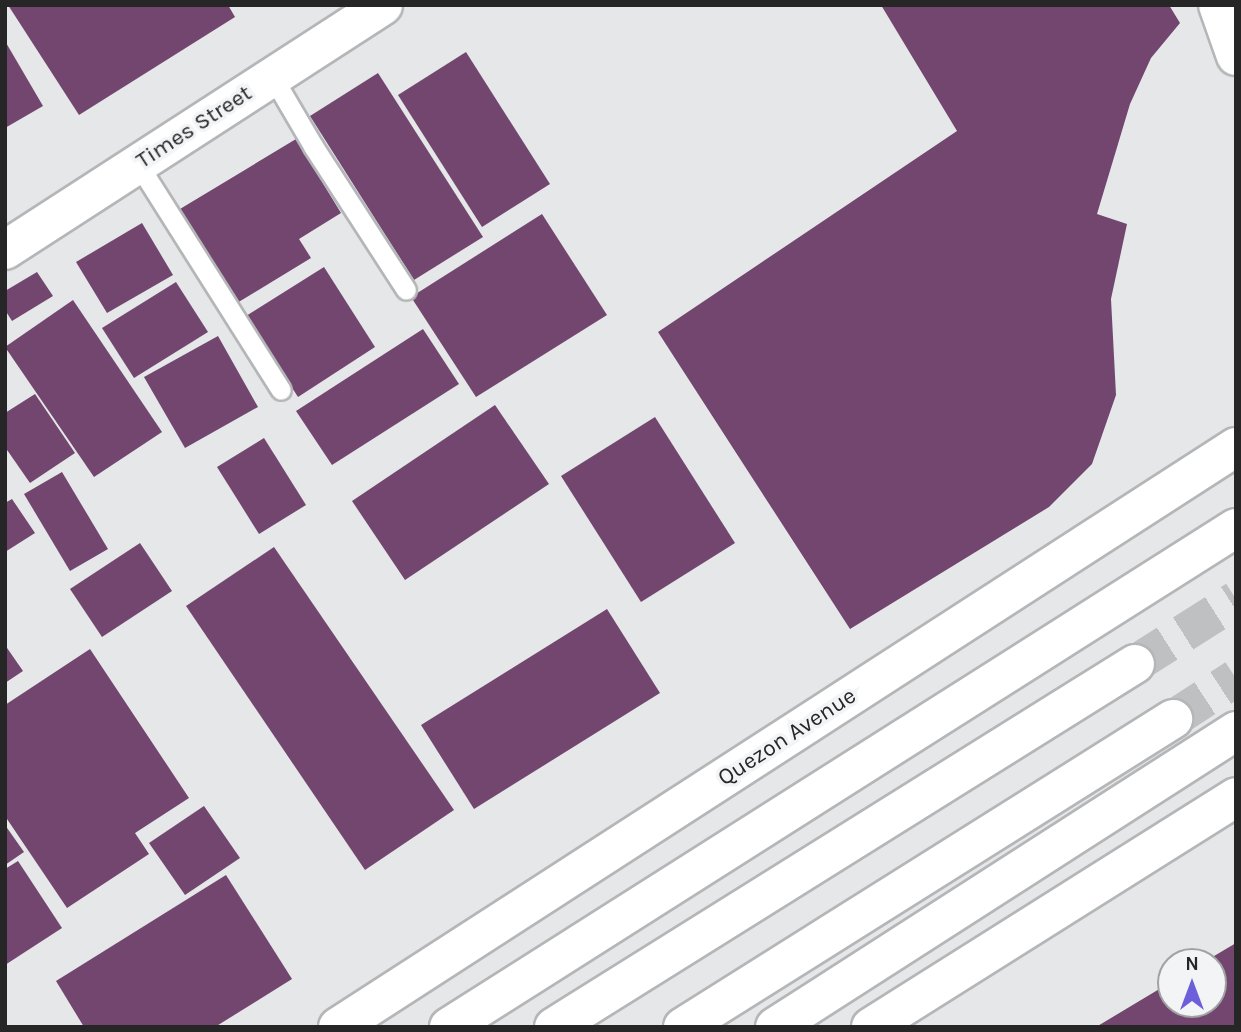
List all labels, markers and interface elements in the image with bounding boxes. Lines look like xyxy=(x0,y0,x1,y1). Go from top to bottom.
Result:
street label: Times Street xyxy=(131,79,257,175)
street label: Quezon Avenue xyxy=(713,682,861,792)
north arrow xyxy=(1157,948,1227,1018)
text: N xyxy=(1185,953,1199,975)

